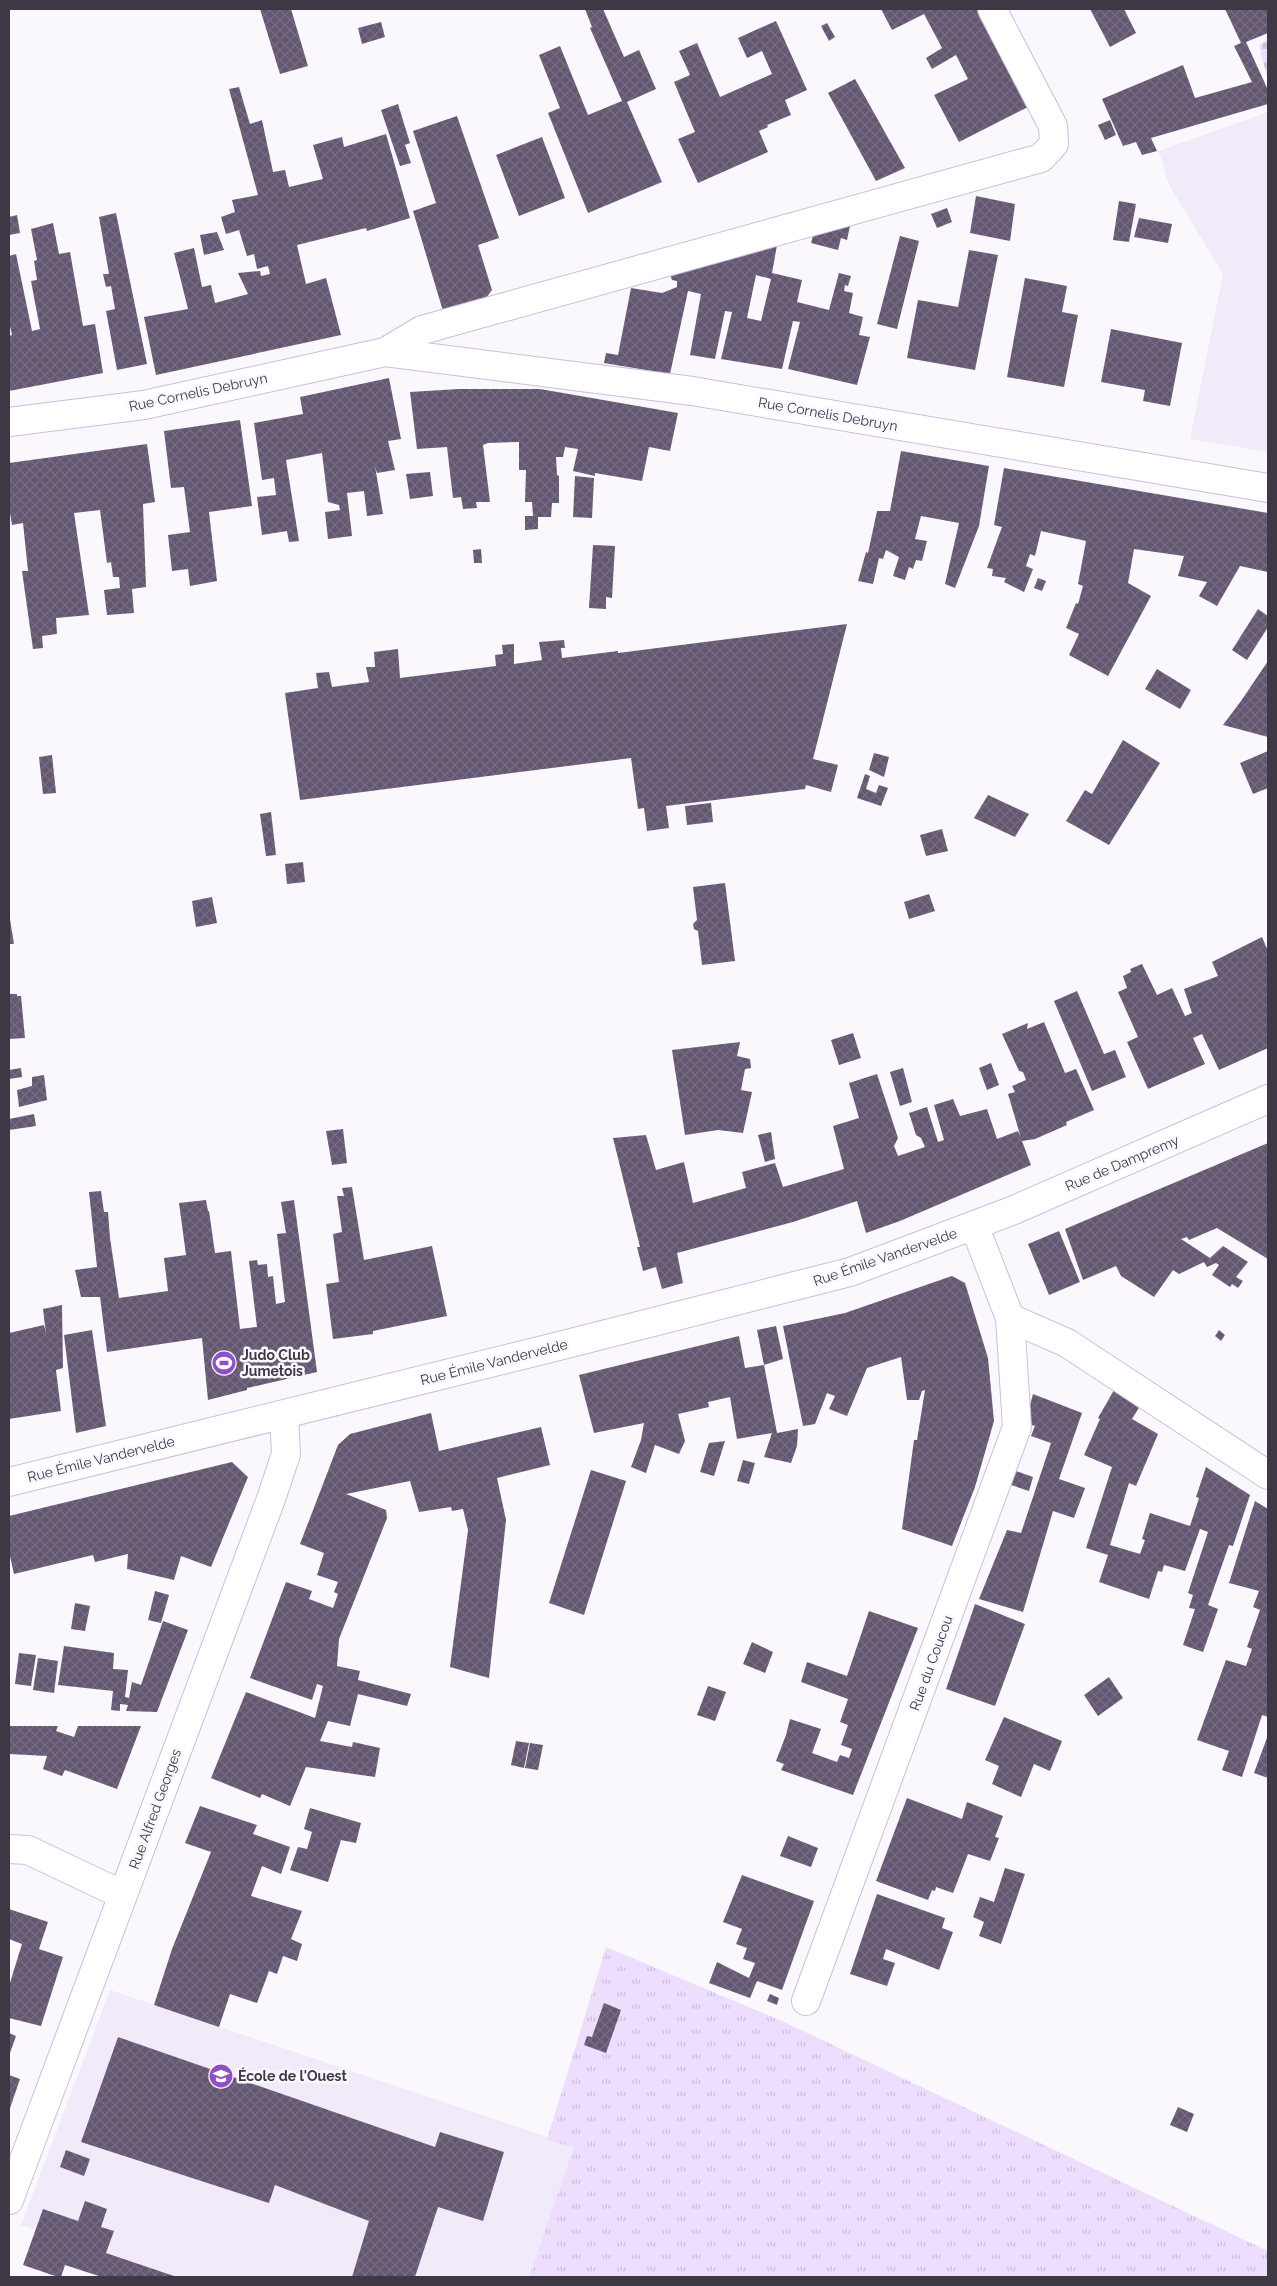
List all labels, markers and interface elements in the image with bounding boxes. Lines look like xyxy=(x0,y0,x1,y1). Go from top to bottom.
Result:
street label: Rue Cornelis Debruyn xyxy=(127,369,269,415)
street label: Rue Cornelis Debruyn xyxy=(757,394,899,434)
street label: Rue de Dampremy xyxy=(1063,1132,1182,1194)
street label: Rue Émile Vandervelde xyxy=(811,1224,959,1289)
street label: Rue Émile Vandervelde xyxy=(418,1335,569,1388)
place label: Judo Club Jumetois xyxy=(242,1347,310,1379)
sports icon: Judo Club Jumetois xyxy=(211,1350,237,1376)
street label: Rue Émile Vandervelde xyxy=(25,1432,176,1485)
street label: Rue du Coucou xyxy=(906,1613,956,1713)
street label: Rue Alfred Georges xyxy=(126,1747,184,1871)
school or university icon: École de l'Ouest xyxy=(208,2063,234,2089)
place label: École de l'Ouest xyxy=(238,2067,347,2084)

